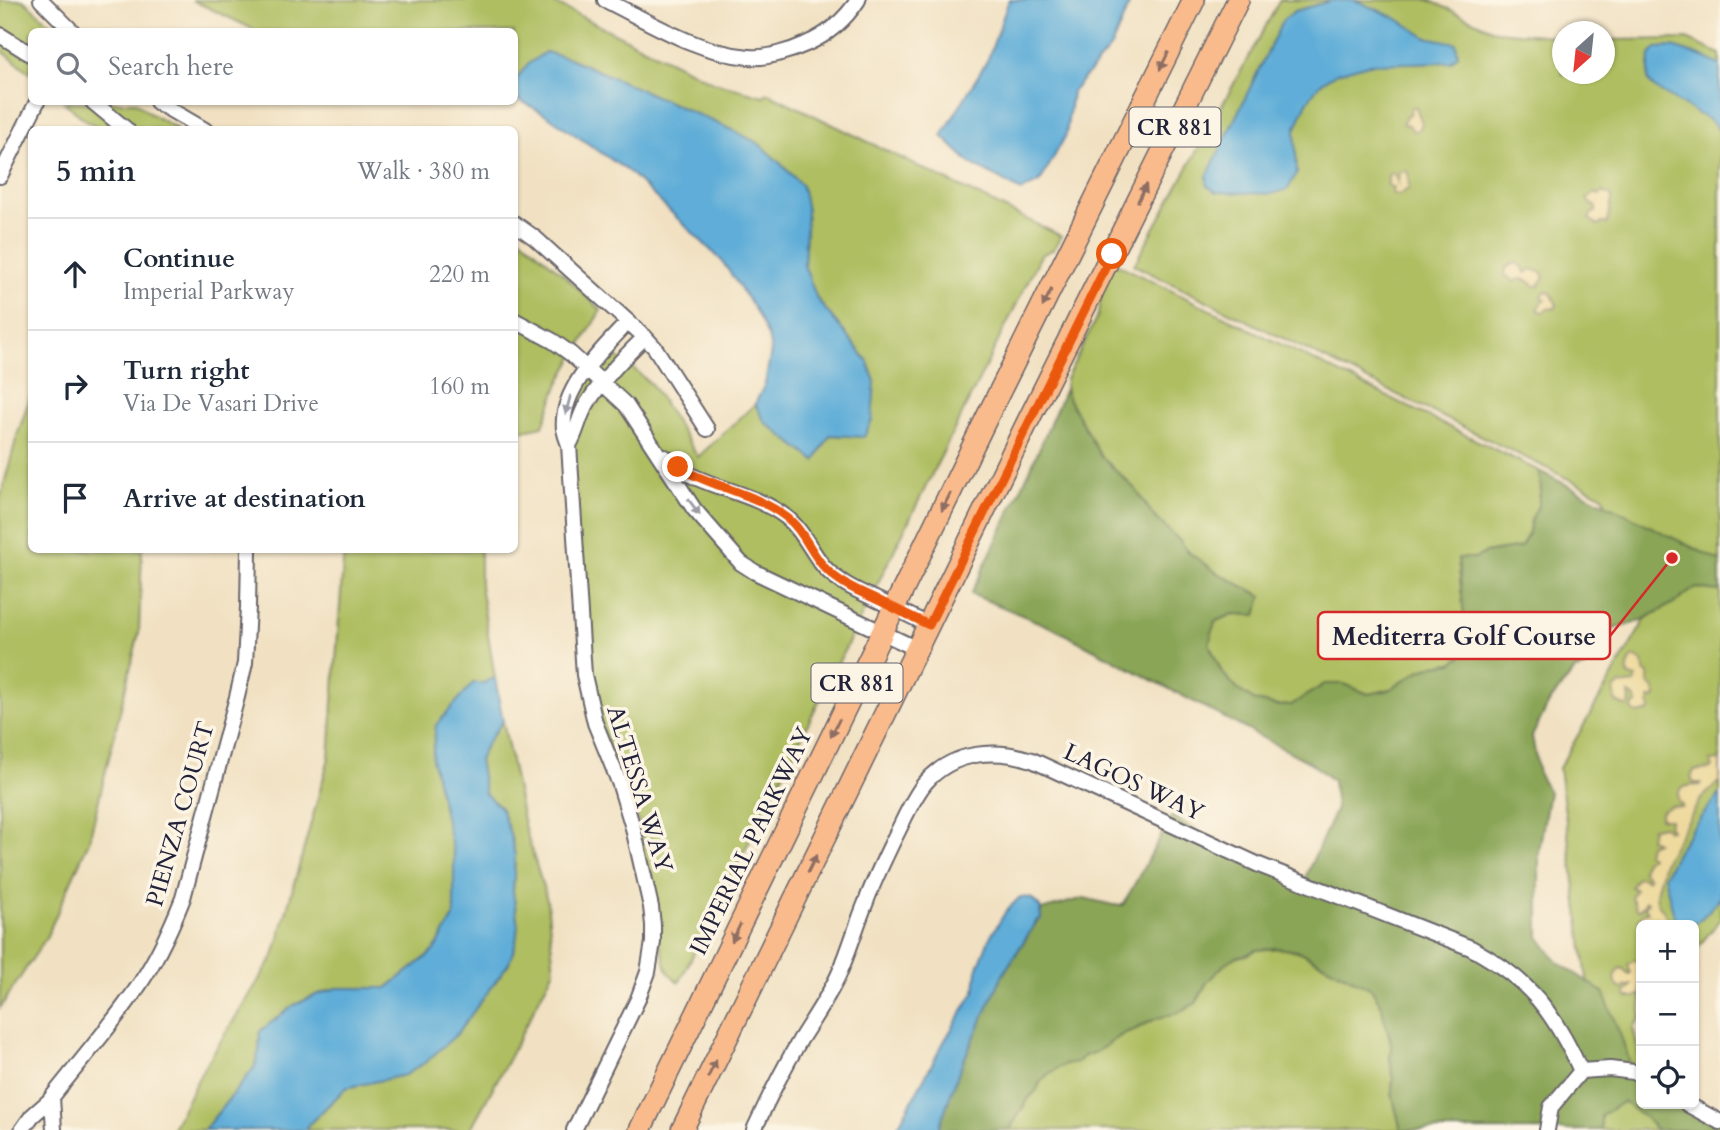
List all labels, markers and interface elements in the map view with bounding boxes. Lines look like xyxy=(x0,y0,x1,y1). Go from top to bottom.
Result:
north arrow xyxy=(1552,21,1615,84)
search box xyxy=(28,28,518,105)
icon: search xyxy=(52,48,90,86)
text: Search here xyxy=(108,49,234,84)
one-way arrow xyxy=(1158,51,1169,71)
road number: CR 881 xyxy=(1130,108,1220,146)
text: 5 min xyxy=(56,151,136,192)
text: Walk · 380 m xyxy=(357,156,490,187)
one-way arrow xyxy=(1137,183,1148,203)
route start xyxy=(1096,238,1127,269)
text: Continue xyxy=(123,241,235,276)
icon: ahead xyxy=(56,255,94,293)
text: 220 m xyxy=(429,259,490,290)
text: Imperial Parkway xyxy=(123,276,295,307)
one-way arrow xyxy=(1041,288,1052,308)
text: Turn right xyxy=(123,353,250,388)
icon: right xyxy=(56,367,94,405)
text: 160 m xyxy=(429,371,490,402)
text: Via De Vasari Drive xyxy=(123,388,319,419)
one-way arrow xyxy=(562,395,572,416)
route end xyxy=(662,451,693,482)
icon: arrive xyxy=(56,479,94,517)
text: Arrive at destination xyxy=(123,481,366,516)
one-way arrow xyxy=(941,492,952,512)
one-way arrow xyxy=(687,498,701,516)
callout: Mediterra Golf Course xyxy=(1318,612,1610,659)
text: Mediterra Golf Course xyxy=(1332,619,1596,654)
road number: CR 881 xyxy=(812,664,903,702)
street label: ALTESSA WAY xyxy=(598,702,681,877)
street label: PIENZA COURT xyxy=(138,718,223,911)
one-way arrow xyxy=(830,718,841,738)
street label: IMPERIAL PARKWAY xyxy=(682,722,821,961)
street label: LAGOS WAY xyxy=(1058,736,1209,829)
one-way arrow xyxy=(806,854,818,874)
map controls xyxy=(1636,920,1699,1109)
button: + xyxy=(1636,920,1699,983)
one-way arrow xyxy=(730,923,741,943)
button: − xyxy=(1636,983,1699,1046)
button: locate xyxy=(1636,1046,1699,1109)
one-way arrow xyxy=(707,1059,718,1079)

